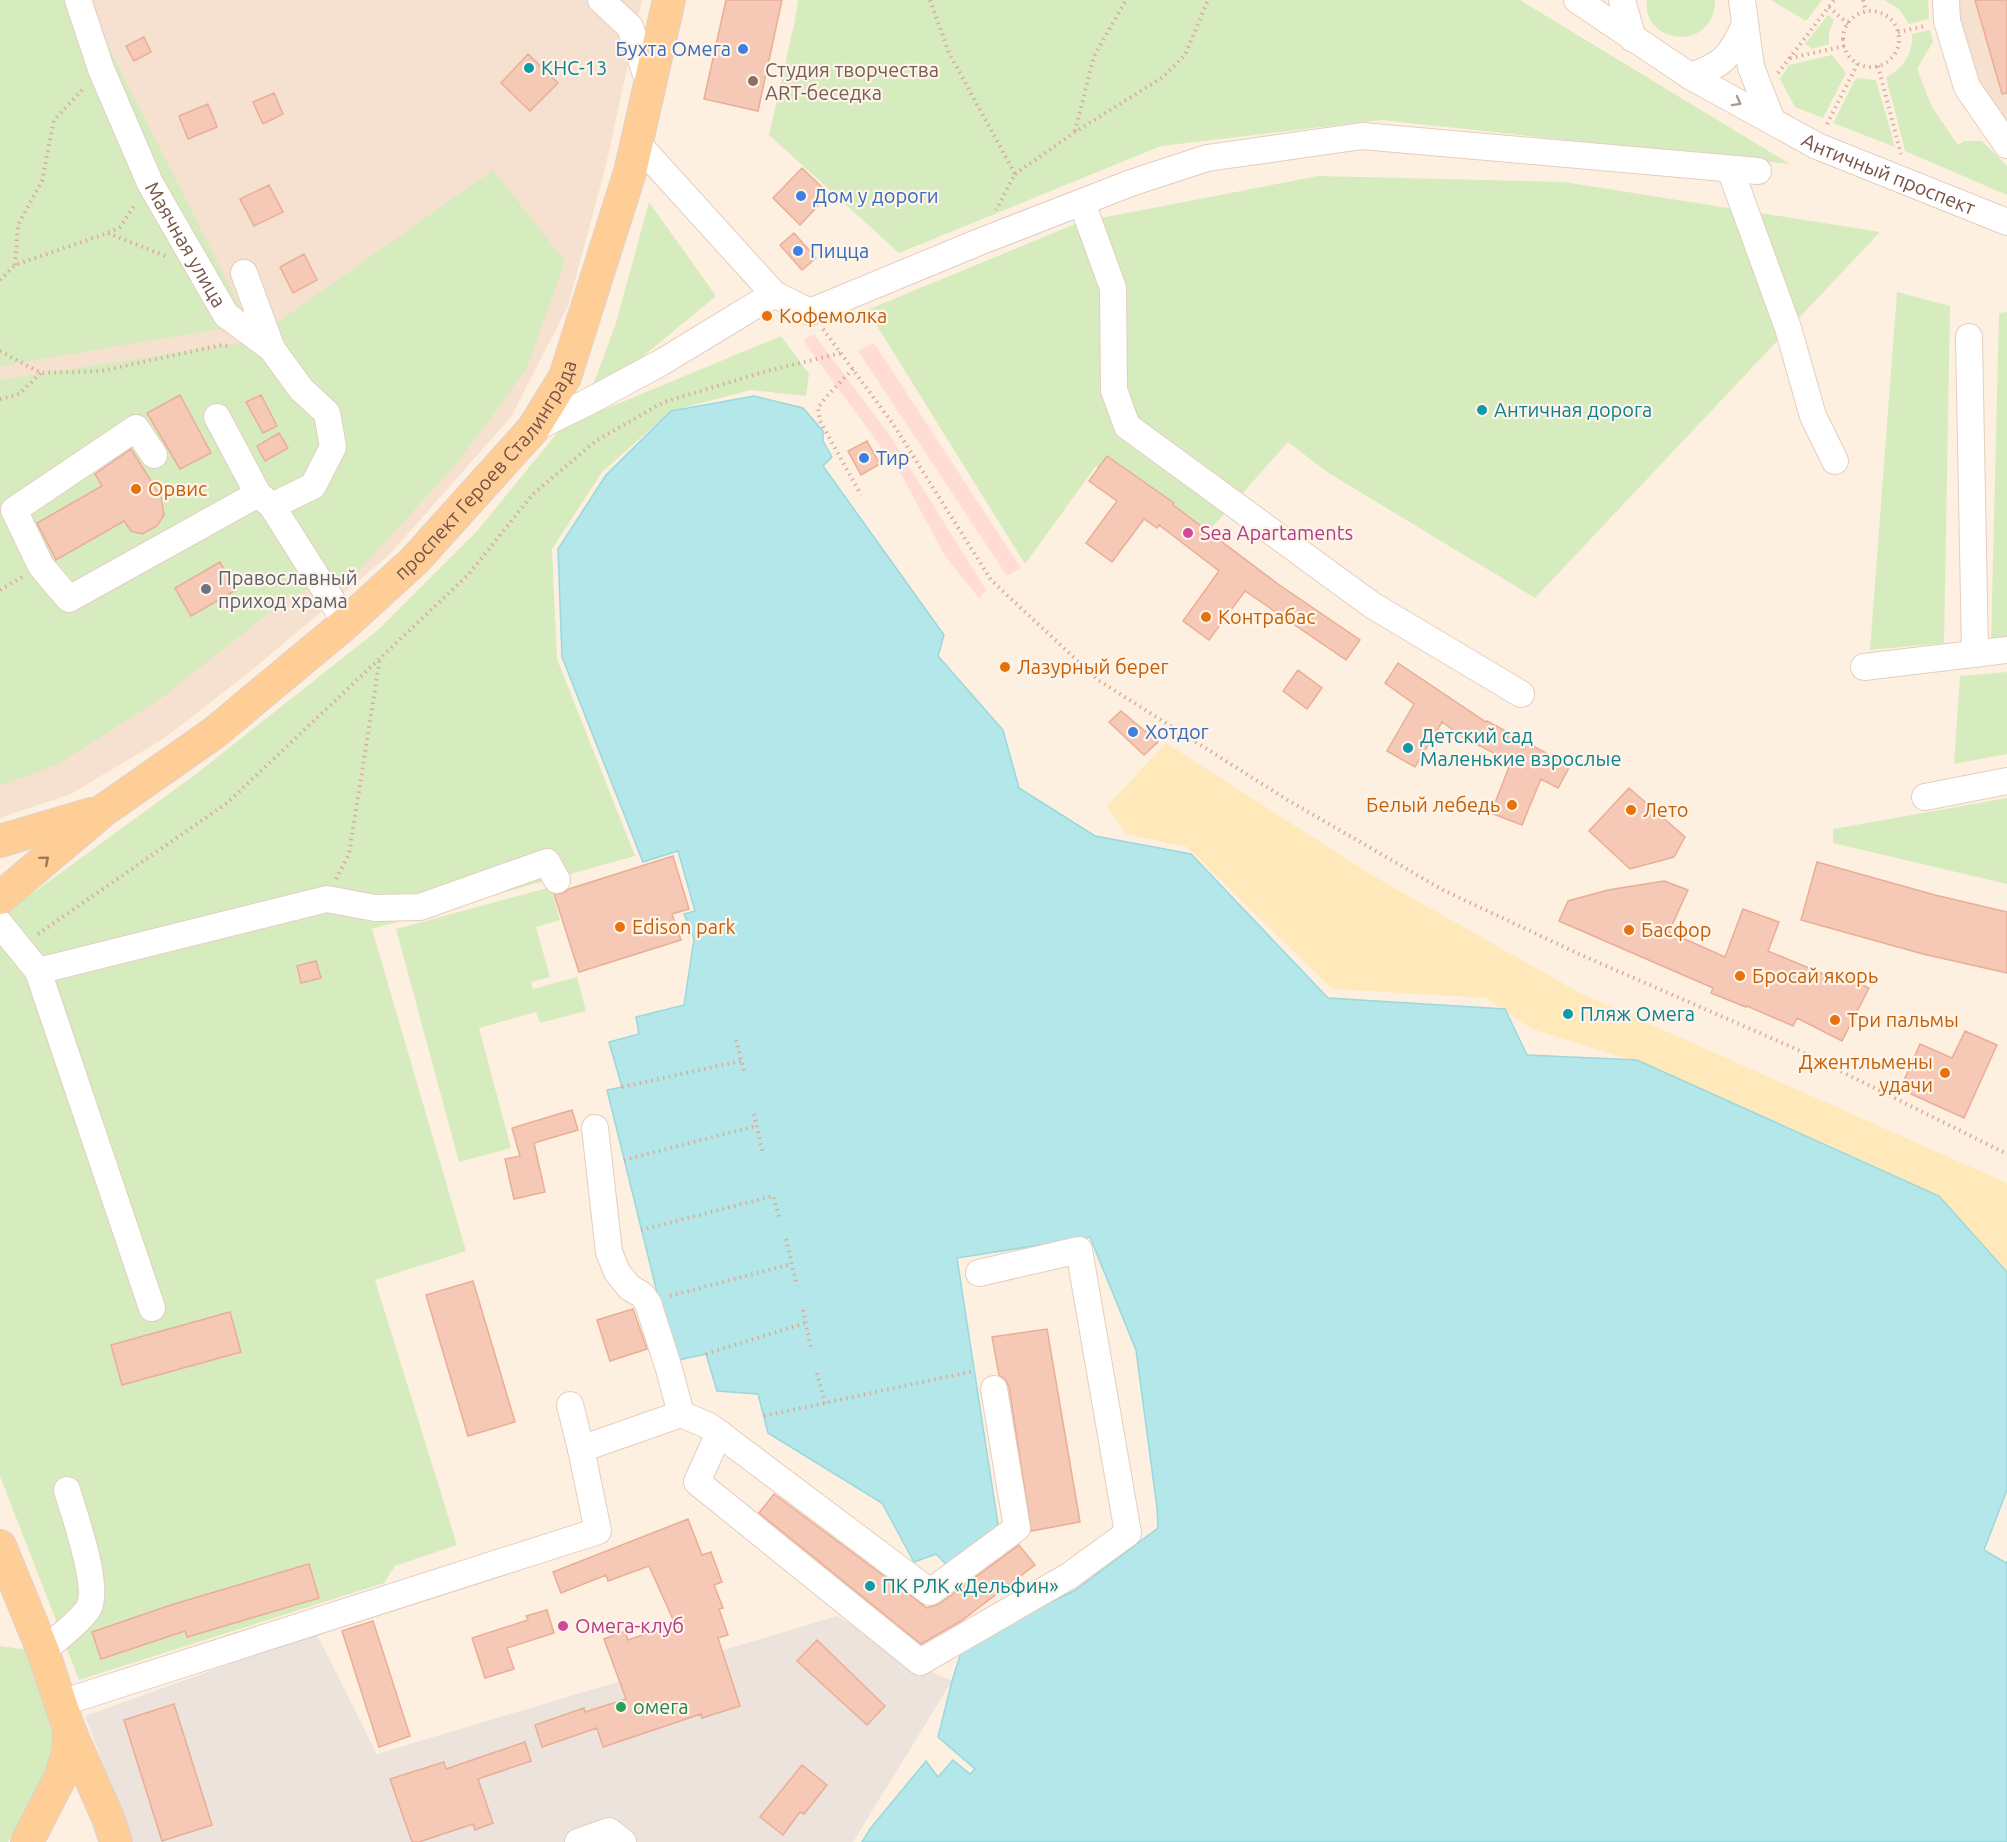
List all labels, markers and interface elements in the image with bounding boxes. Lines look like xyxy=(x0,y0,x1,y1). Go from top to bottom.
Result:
place label: Бухта Омега xyxy=(615,37,731,60)
marker: Бухта Омега xyxy=(736,42,750,56)
place label: КНС-13 xyxy=(541,56,607,79)
place label: Студия творчества ART-беседка xyxy=(765,58,939,104)
marker: КНС-13 xyxy=(522,61,536,75)
marker: Студия творчества ART-беседка xyxy=(746,74,760,88)
one-way arrow xyxy=(1731,95,1741,106)
street label: Античный проспект xyxy=(1798,128,1979,219)
street label: Маячная улица xyxy=(141,178,231,311)
place label: Дом у дороги xyxy=(813,184,939,207)
marker: Дом у дороги xyxy=(794,189,808,203)
place label: Пицца xyxy=(810,239,869,262)
marker: Пицца xyxy=(791,244,805,258)
place label: Кофемолка xyxy=(779,304,887,327)
marker: Кофемолка xyxy=(760,309,774,323)
street label: проспект Героев Сталинграда xyxy=(389,357,581,584)
place label: Античная дорога xyxy=(1494,398,1652,421)
marker: Античная дорога xyxy=(1475,403,1489,417)
place label: Тир xyxy=(876,446,910,469)
marker: Тир xyxy=(857,451,871,465)
place label: Орвис xyxy=(148,477,207,500)
marker: Орвис xyxy=(129,482,143,496)
place label: Sea Apartaments xyxy=(1200,521,1353,544)
marker: Sea Apartaments xyxy=(1181,526,1195,540)
place label: Православный приход храма xyxy=(218,566,358,612)
marker: Православный приход храма xyxy=(199,582,213,596)
place label: Контрабас xyxy=(1218,605,1315,628)
marker: Контрабас xyxy=(1199,610,1213,624)
place label: Лазурный берег xyxy=(1017,655,1169,678)
marker: Лазурный берег xyxy=(998,660,1012,674)
place label: Хотдог xyxy=(1145,720,1209,743)
place label: Детский сад Маленькие взрослые xyxy=(1420,724,1621,770)
marker: Хотдог xyxy=(1126,725,1140,739)
marker: Детский сад Маленькие взрослые xyxy=(1401,741,1415,755)
place label: Белый лебедь xyxy=(1366,793,1500,816)
marker: Белый лебедь xyxy=(1505,798,1519,812)
place label: Лето xyxy=(1643,798,1688,821)
marker: Лето xyxy=(1624,803,1638,817)
one-way arrow xyxy=(38,856,49,867)
place label: Edison park xyxy=(632,915,736,938)
place label: Басфор xyxy=(1641,918,1711,941)
marker: Edison park xyxy=(613,920,627,934)
marker: Басфор xyxy=(1622,923,1636,937)
place label: Бросай якорь xyxy=(1752,964,1878,987)
marker: Бросай якорь xyxy=(1733,969,1747,983)
place label: Пляж Омега xyxy=(1580,1002,1695,1025)
marker: Пляж Омега xyxy=(1561,1007,1575,1021)
place label: Три пальмы xyxy=(1847,1008,1959,1031)
marker: Три пальмы xyxy=(1828,1013,1842,1027)
place label: Джентльмены удачи xyxy=(1799,1050,1933,1096)
marker: Джентльмены удачи xyxy=(1938,1066,1952,1080)
place label: ПК РЛК «Дельфин» xyxy=(882,1574,1059,1597)
marker: ПК РЛК «Дельфин» xyxy=(863,1579,877,1593)
place label: Омега-клуб xyxy=(575,1614,684,1637)
marker: Омега-клуб xyxy=(556,1619,570,1633)
place label: омега xyxy=(633,1695,689,1718)
marker: омега xyxy=(614,1700,628,1714)

